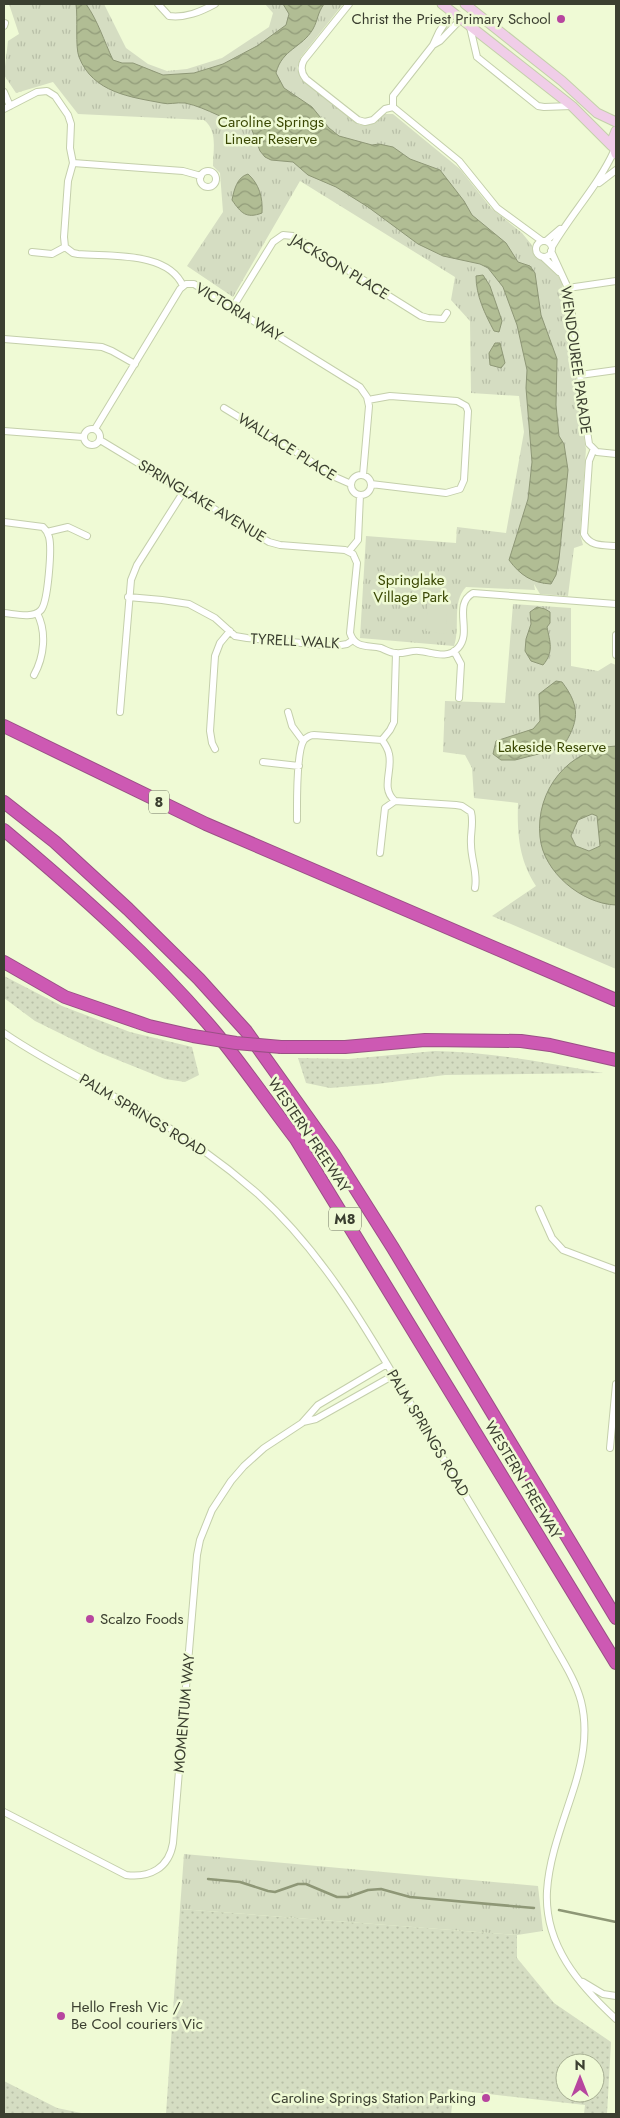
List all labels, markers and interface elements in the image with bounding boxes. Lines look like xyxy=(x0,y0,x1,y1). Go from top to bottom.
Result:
place label: Christ the Priest Primary School xyxy=(351,8,551,30)
marker: Christ the Priest Primary School xyxy=(555,13,567,25)
park label: Caroline Springs Linear Reserve xyxy=(218,111,324,150)
street label: JACKSON PLACE xyxy=(285,228,393,305)
street label: VICTORIA WAY xyxy=(191,277,287,347)
street label: WENDOUREE PARADE xyxy=(555,285,597,435)
street label: WALLACE PLACE xyxy=(233,408,341,486)
street label: SPRINGLAKE AVENUE xyxy=(134,454,270,548)
park label: Springlake Village Park xyxy=(373,569,449,608)
street label: TYRELL WALK xyxy=(250,628,341,654)
park label: Lakeside Reserve xyxy=(498,736,606,758)
road number: 8 xyxy=(149,790,169,814)
street label: PALM SPRINGS ROAD xyxy=(75,1068,211,1162)
street label: WESTERN FREEWAY xyxy=(262,1073,356,1197)
road number: M8 xyxy=(329,1208,361,1230)
street label: PALM SPRINGS ROAD xyxy=(381,1365,475,1501)
street label: WESTERN FREEWAY xyxy=(479,1417,567,1544)
place label: Scalzo Foods xyxy=(100,1608,183,1630)
marker: Scalzo Foods xyxy=(84,1613,96,1625)
street label: MOMENTUM WAY xyxy=(168,1652,200,1774)
place label: Hello Fresh Vic / Be Cool couriers Vic xyxy=(71,1996,203,2035)
marker: Hello Fresh Vic / Be Cool couriers Vic xyxy=(55,2010,67,2022)
north arrow xyxy=(555,2053,605,2103)
text: N xyxy=(574,2055,586,2075)
place label: Caroline Springs Station Parking xyxy=(271,2087,476,2109)
marker: Caroline Springs Station Parking xyxy=(480,2092,492,2104)

